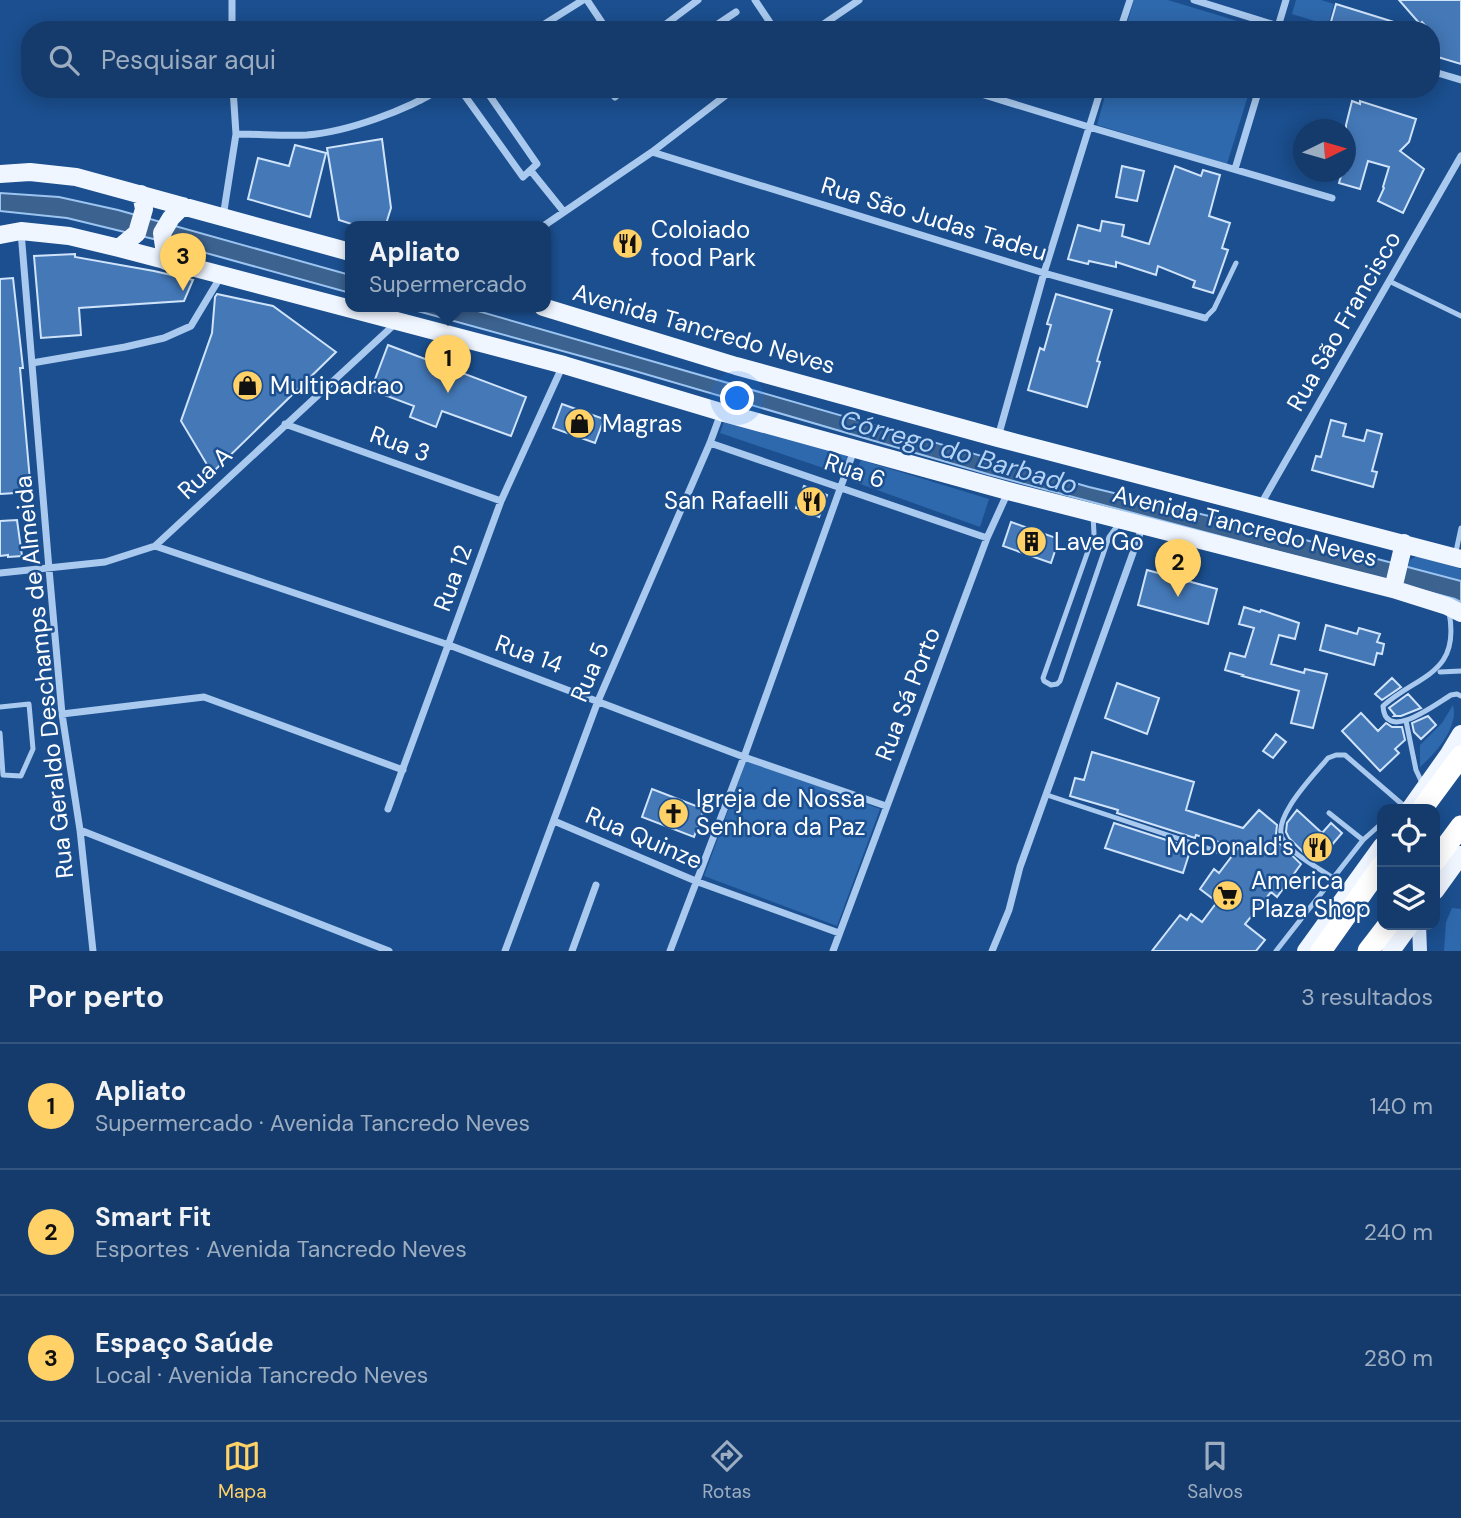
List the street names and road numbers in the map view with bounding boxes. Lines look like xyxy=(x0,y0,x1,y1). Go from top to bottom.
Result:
street label: Rua São Judas Tadeu xyxy=(817,169,1051,268)
street label: Rua São Francisco xyxy=(1279,225,1408,416)
street label: Avenida Tancredo Neves xyxy=(569,276,839,381)
street label: Rua 3 xyxy=(366,418,434,469)
street label: Rua A xyxy=(171,440,238,506)
street label: Rua 6 xyxy=(821,446,890,495)
street label: Rua Geraldo Deschamps de Almeida xyxy=(7,474,80,880)
street label: Avenida Tancredo Neves xyxy=(1109,478,1381,573)
street label: Rua 12 xyxy=(426,540,479,615)
street label: Rua Sá Porto xyxy=(868,623,947,765)
street label: Rua 14 xyxy=(491,627,567,680)
street label: Rua 5 xyxy=(563,637,616,706)
street label: Rua Quinze xyxy=(581,799,707,876)

